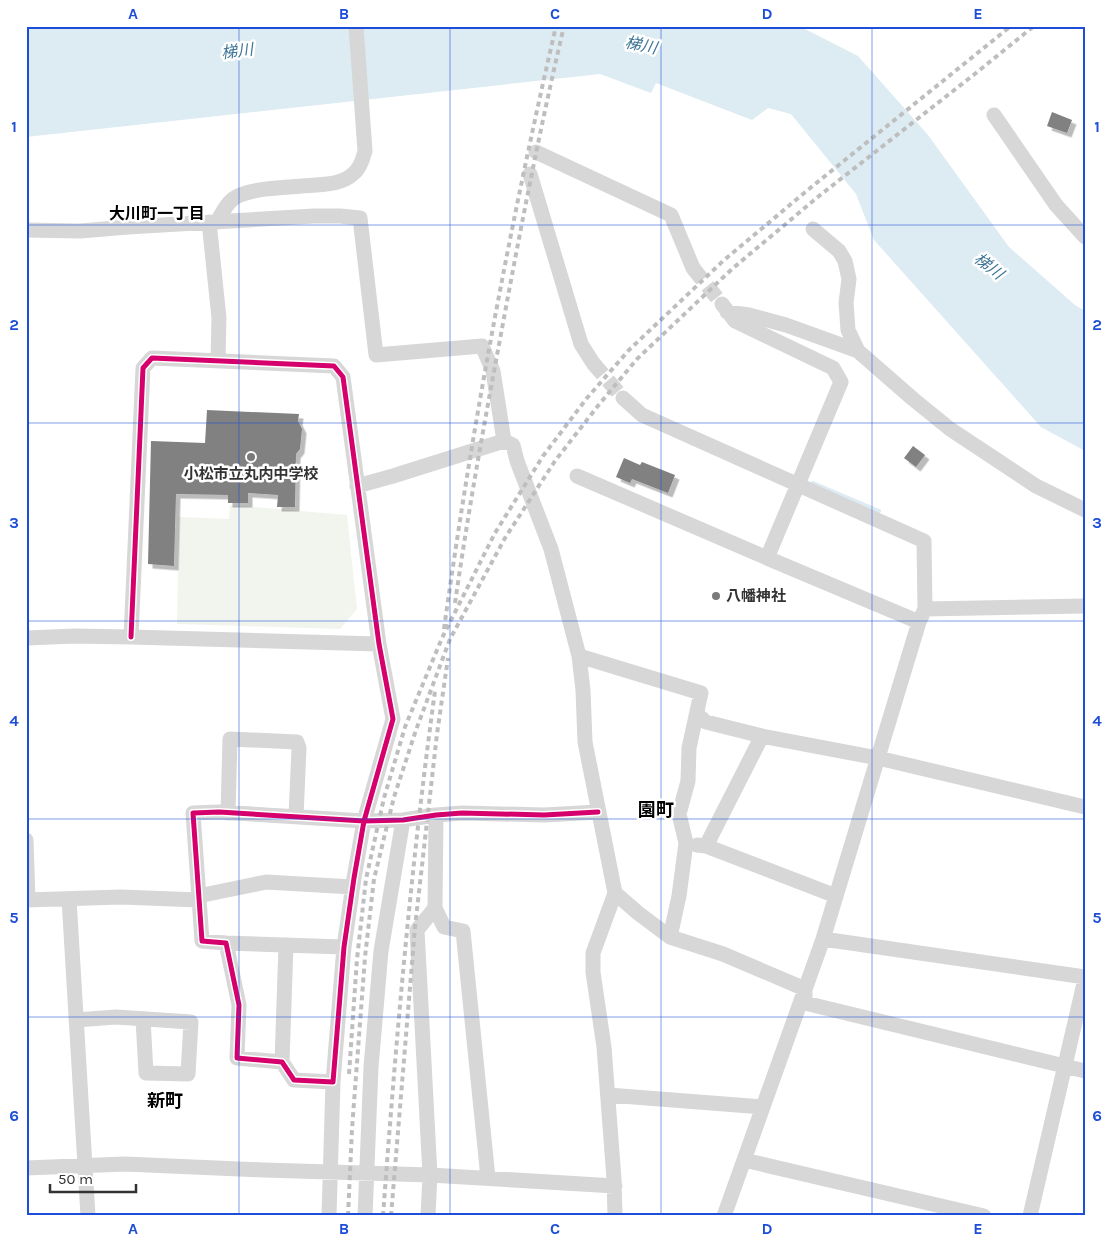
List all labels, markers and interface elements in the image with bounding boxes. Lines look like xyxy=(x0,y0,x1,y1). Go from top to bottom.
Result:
text: A xyxy=(128,4,138,23)
text: B xyxy=(339,4,349,23)
text: C xyxy=(550,4,560,23)
text: D xyxy=(762,4,773,23)
text: E xyxy=(973,4,983,23)
water label: 梯川 xyxy=(623,33,660,58)
water label: 梯川 xyxy=(220,39,256,62)
text: 1 xyxy=(11,117,17,136)
text: 1 xyxy=(1094,117,1100,136)
district label: 大川町一丁目 xyxy=(109,204,205,223)
water label: 梯川 xyxy=(971,249,1009,285)
text: 2 xyxy=(9,315,19,334)
text: 2 xyxy=(1092,315,1102,334)
marker: 小松市立丸内中学校 xyxy=(245,451,257,463)
place label: 小松市立丸内中学校 xyxy=(183,465,319,483)
text: 3 xyxy=(9,513,19,532)
text: 3 xyxy=(1092,513,1102,532)
place label: 八幡神社 xyxy=(726,587,786,605)
marker: 八幡神社 xyxy=(710,590,722,602)
text: 4 xyxy=(9,711,19,730)
text: 4 xyxy=(1092,711,1102,730)
district label: 園町 xyxy=(638,799,674,821)
text: 5 xyxy=(9,908,19,927)
text: 5 xyxy=(1092,908,1102,927)
district label: 新町 xyxy=(147,1090,183,1112)
text: 6 xyxy=(9,1106,19,1125)
text: 6 xyxy=(1092,1106,1102,1125)
scale bar xyxy=(50,1162,136,1194)
text: 50 m xyxy=(58,1170,93,1188)
text: A xyxy=(128,1219,138,1238)
text: B xyxy=(339,1219,349,1238)
text: C xyxy=(550,1219,560,1238)
text: D xyxy=(762,1219,773,1238)
text: E xyxy=(973,1219,983,1238)

